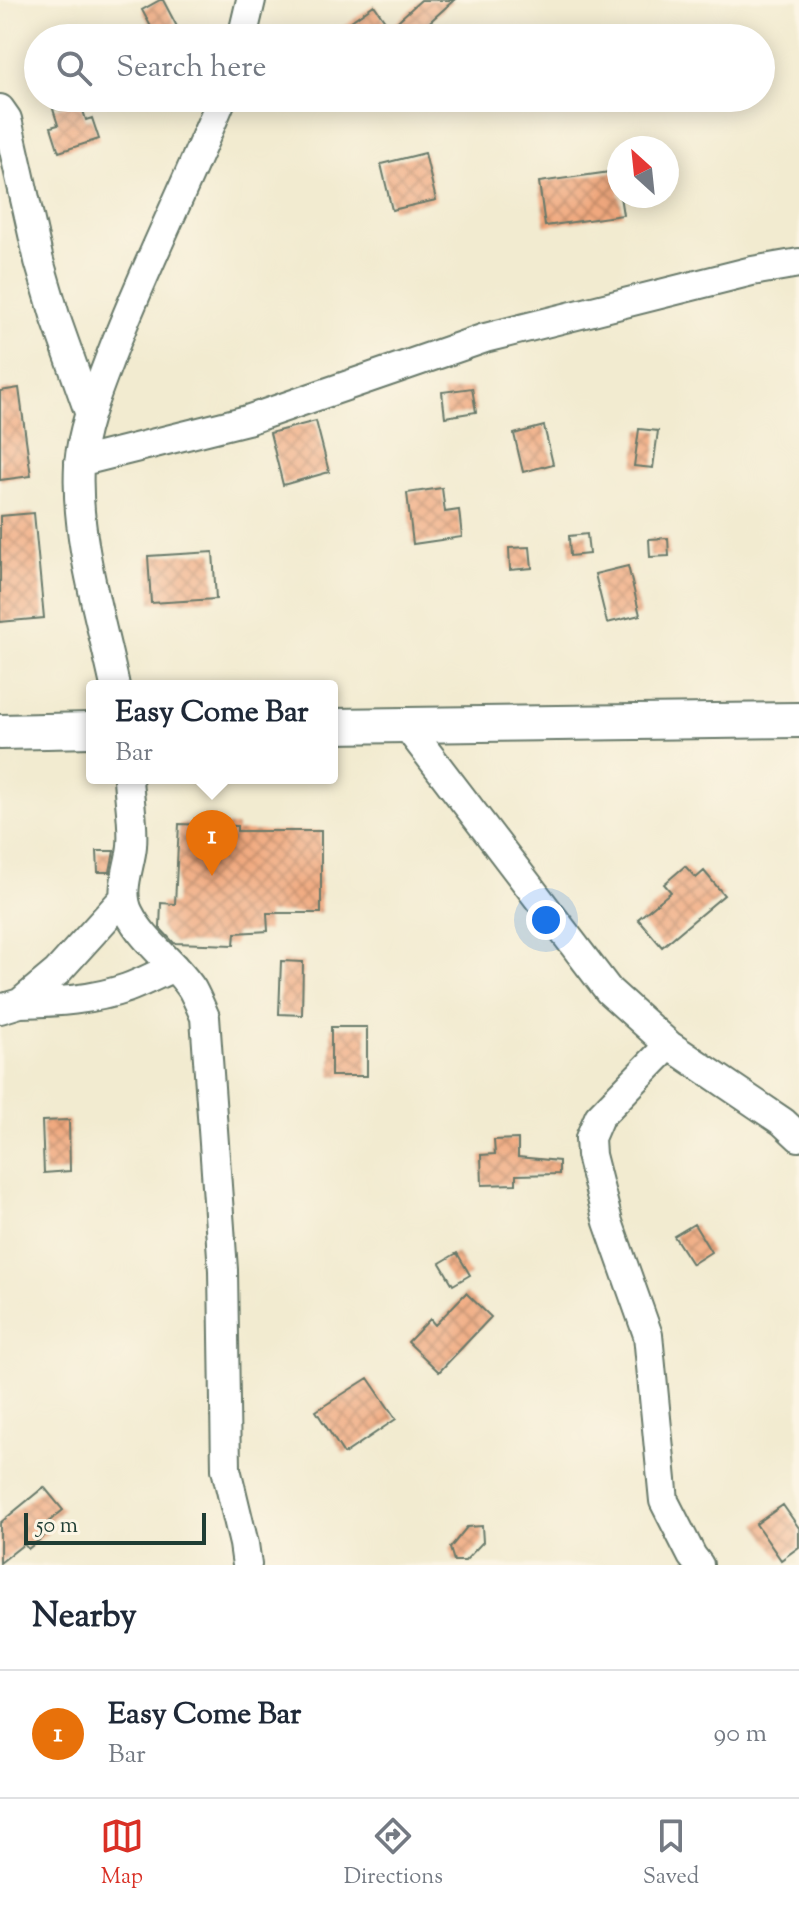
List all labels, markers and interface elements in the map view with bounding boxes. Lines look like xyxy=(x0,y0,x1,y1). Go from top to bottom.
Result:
search box xyxy=(24,24,775,112)
icon: search xyxy=(52,46,96,90)
text: Search here xyxy=(116,47,266,90)
north arrow xyxy=(607,136,679,208)
popup xyxy=(86,680,338,784)
text: Easy Come Bar xyxy=(115,692,309,735)
text: Bar xyxy=(115,735,153,772)
pin: 1 xyxy=(186,810,238,876)
your location xyxy=(526,900,566,940)
scale bar xyxy=(24,1509,206,1545)
text: 50 m xyxy=(36,1511,78,1543)
text: Nearby xyxy=(32,1593,137,1642)
text: Easy Come Bar xyxy=(108,1694,301,1737)
text: 1 xyxy=(54,1716,62,1753)
text: 90 m xyxy=(714,1716,767,1753)
text: Bar xyxy=(108,1737,146,1774)
tab: Map xyxy=(100,1814,144,1894)
tab: Directions xyxy=(344,1814,443,1894)
tab: Saved xyxy=(643,1814,699,1894)

